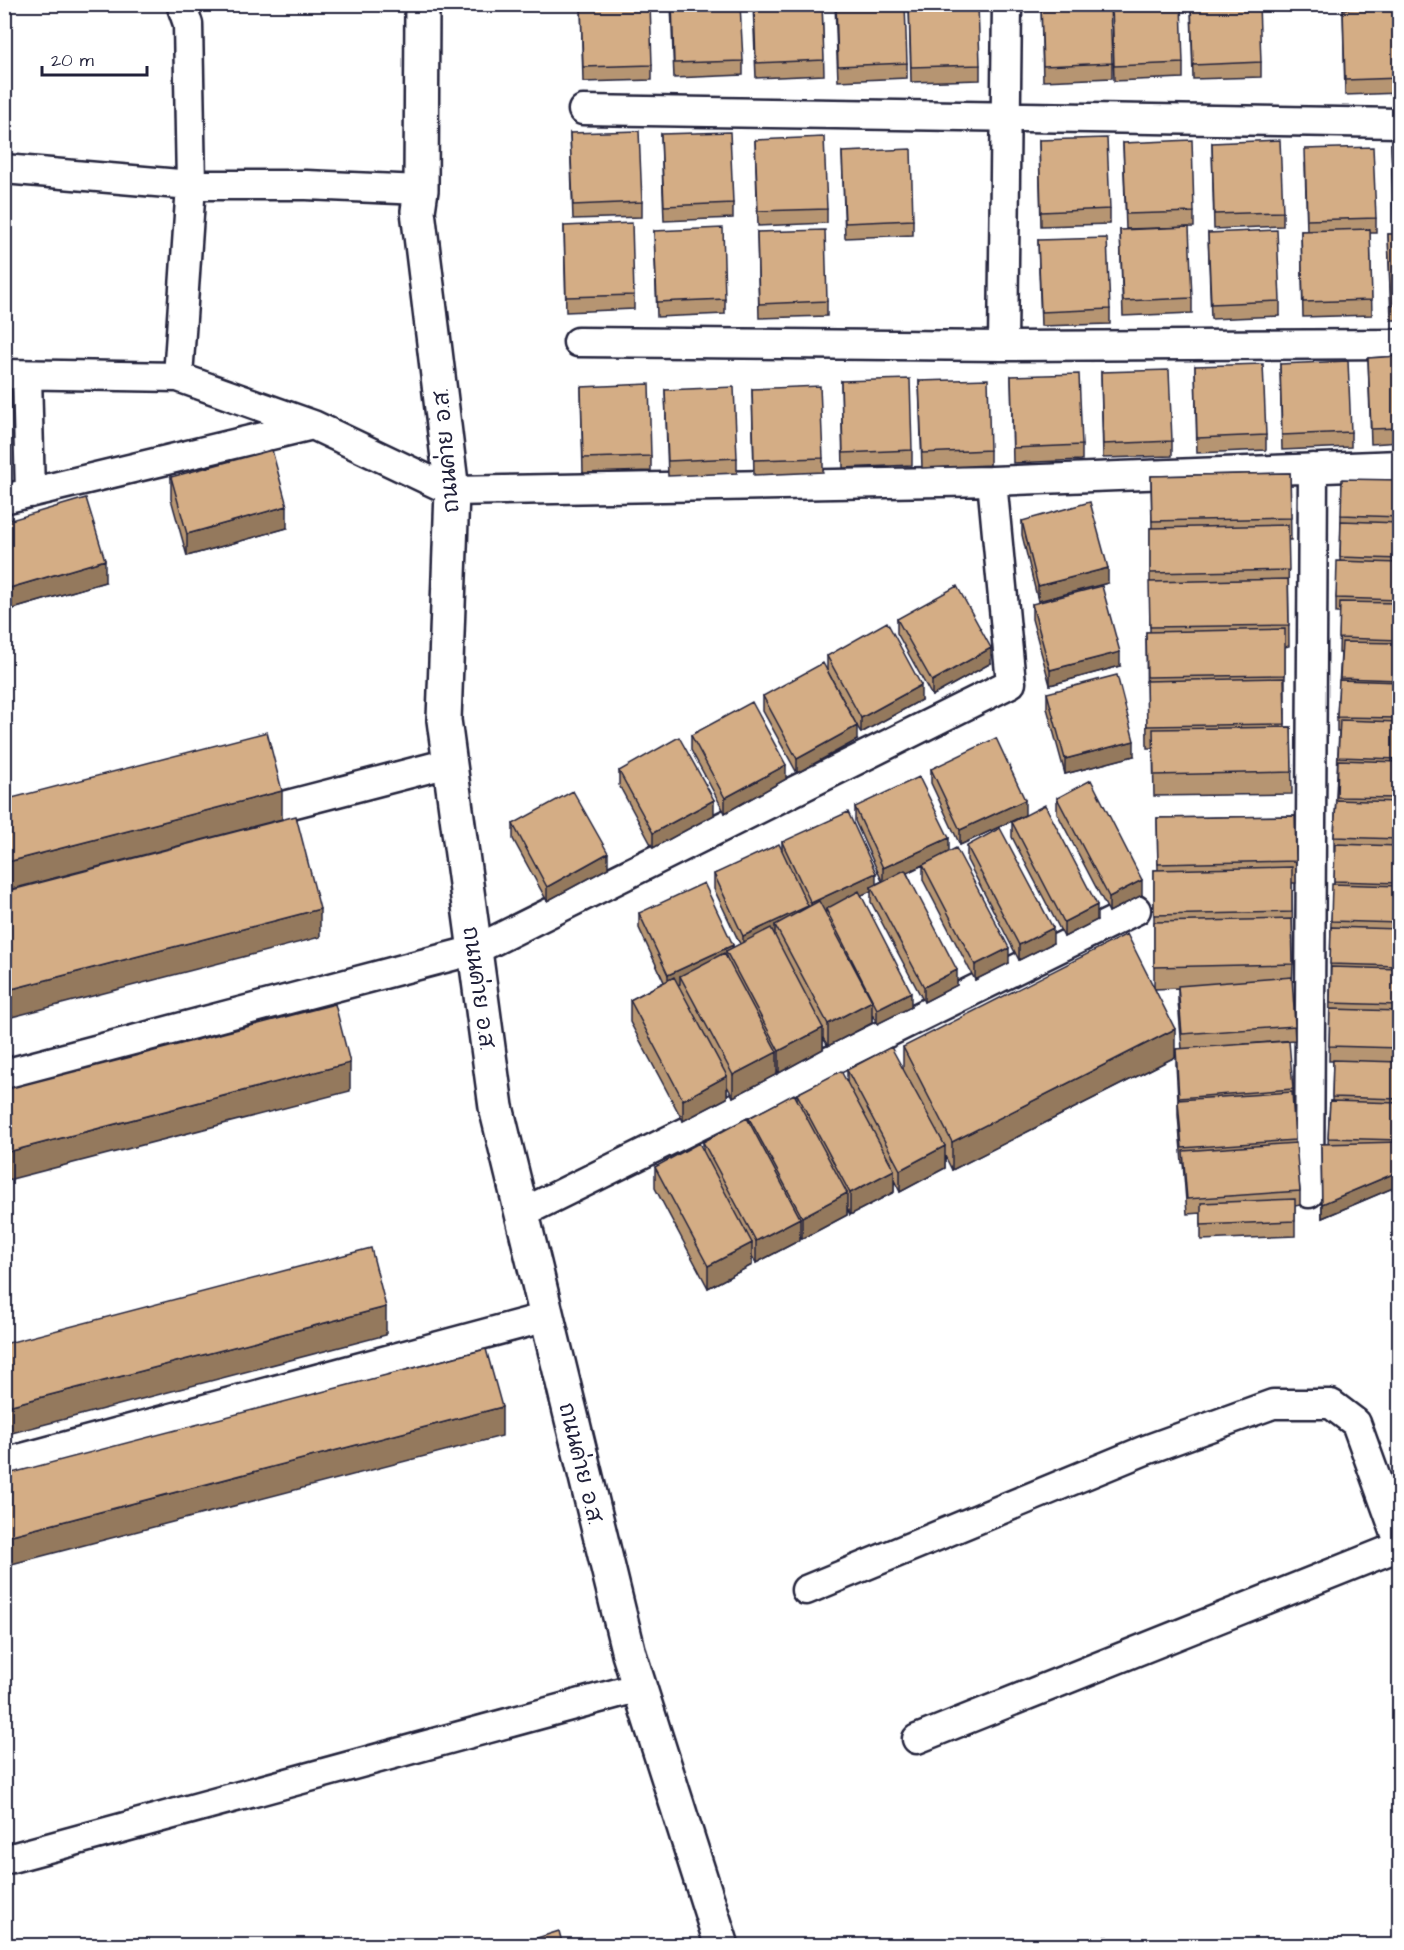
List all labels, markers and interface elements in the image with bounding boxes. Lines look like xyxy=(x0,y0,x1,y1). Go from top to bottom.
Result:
scale bar xyxy=(42,39,147,77)
text: 20 m xyxy=(51,48,94,73)
street label: ถนนค่าย อ.ส. xyxy=(426,388,467,514)
street label: ถนนค่าย อ.ส. xyxy=(455,925,503,1052)
street label: ถนนค่าย อ.ส. xyxy=(550,1399,611,1527)

